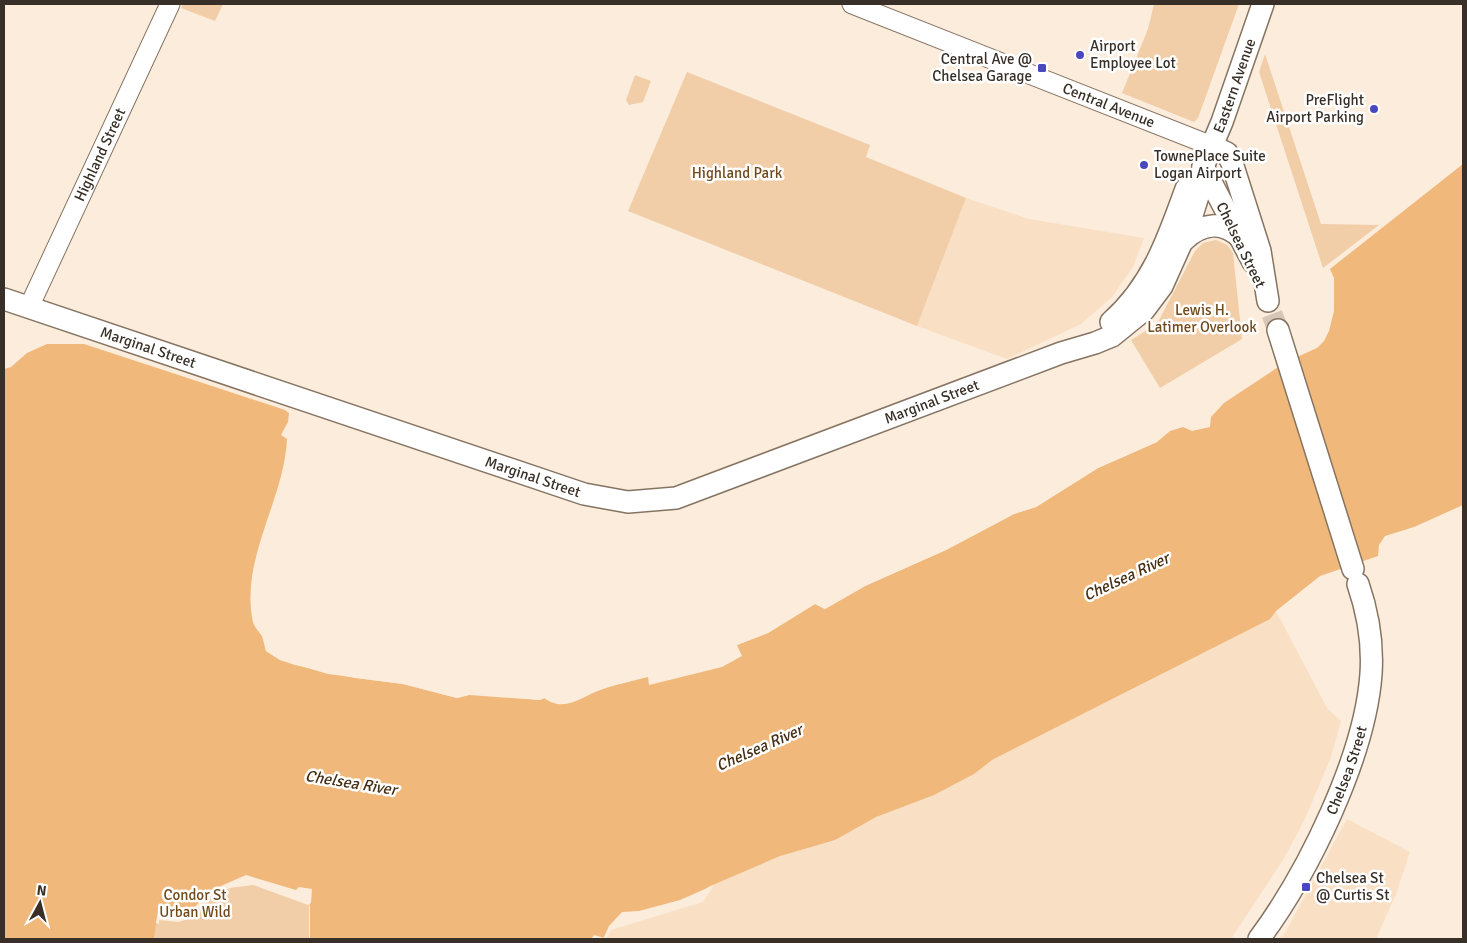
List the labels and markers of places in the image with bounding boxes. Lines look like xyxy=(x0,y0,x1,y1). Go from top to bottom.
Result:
place label: Airport Employee Lot xyxy=(1090,37,1176,72)
marker: Airport Employee Lot xyxy=(1074,49,1086,61)
place label: Central Ave @ Chelsea Garage xyxy=(932,50,1032,85)
marker: Central Ave @ Chelsea Garage xyxy=(1036,62,1048,74)
place label: PreFlight Airport Parking xyxy=(1266,91,1364,126)
marker: PreFlight Airport Parking xyxy=(1368,103,1380,115)
place label: TownePlace Suite Logan Airport xyxy=(1154,147,1266,182)
marker: TownePlace Suite Logan Airport xyxy=(1138,159,1150,171)
place label: Chelsea St @ Curtis St xyxy=(1316,869,1389,904)
marker: Chelsea St @ Curtis St xyxy=(1300,881,1312,893)

